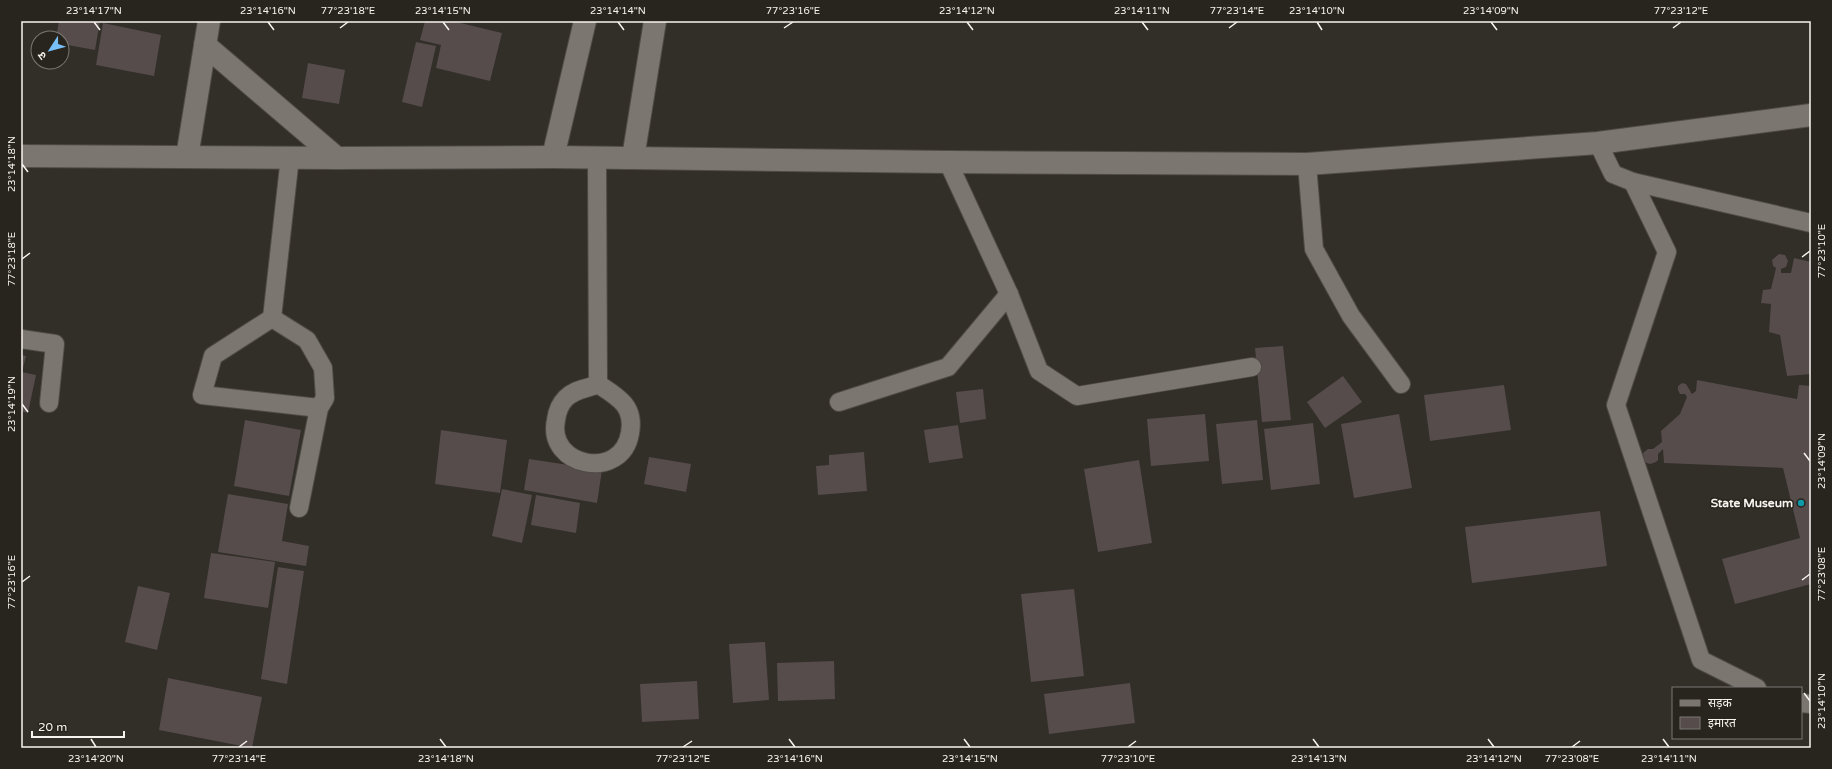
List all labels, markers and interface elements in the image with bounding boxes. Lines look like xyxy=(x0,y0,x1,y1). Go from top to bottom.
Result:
text: 23°14'17"N xyxy=(66,5,122,17)
text: 23°14'16"N xyxy=(240,5,296,17)
text: 77°23'18"E xyxy=(321,5,375,17)
text: 23°14'15"N xyxy=(415,5,471,17)
text: 23°14'14"N xyxy=(590,5,646,17)
text: 77°23'16"E xyxy=(766,5,820,17)
text: 23°14'12"N xyxy=(939,5,995,17)
text: 23°14'11"N xyxy=(1114,5,1170,17)
text: 77°23'14"E xyxy=(1210,5,1264,17)
text: 23°14'10"N xyxy=(1289,5,1345,17)
text: 23°14'09"N xyxy=(1463,5,1519,17)
text: 77°23'12"E xyxy=(1654,5,1708,17)
north arrow xyxy=(30,30,70,70)
text: उ xyxy=(35,49,49,62)
text: 23°14'18"N xyxy=(6,136,18,192)
text: 77°23'10"E xyxy=(1816,224,1828,278)
text: 77°23'18"E xyxy=(6,232,18,286)
text: 23°14'19"N xyxy=(6,376,18,432)
text: 23°14'09"N xyxy=(1816,433,1828,489)
place label: State Museum xyxy=(1711,496,1793,510)
marker: State Museum xyxy=(1796,498,1806,508)
text: 77°23'08"E xyxy=(1816,547,1828,601)
text: 77°23'16"E xyxy=(6,555,18,609)
text: 23°14'10"N xyxy=(1816,673,1828,729)
legend xyxy=(1672,687,1802,739)
text: सड़क xyxy=(1708,696,1733,710)
scale bar xyxy=(32,713,124,739)
text: इमारत xyxy=(1708,716,1737,730)
text: 20 m xyxy=(38,720,67,734)
text: 23°14'20"N xyxy=(68,753,124,765)
text: 77°23'14"E xyxy=(212,753,266,765)
text: 23°14'18"N xyxy=(418,753,474,765)
text: 77°23'12"E xyxy=(656,753,710,765)
text: 23°14'16"N xyxy=(767,753,823,765)
text: 23°14'15"N xyxy=(942,753,998,765)
text: 77°23'10"E xyxy=(1101,753,1155,765)
text: 23°14'13"N xyxy=(1291,753,1347,765)
text: 23°14'12"N xyxy=(1466,753,1522,765)
text: 77°23'08"E xyxy=(1545,753,1599,765)
text: 23°14'11"N xyxy=(1641,753,1697,765)

